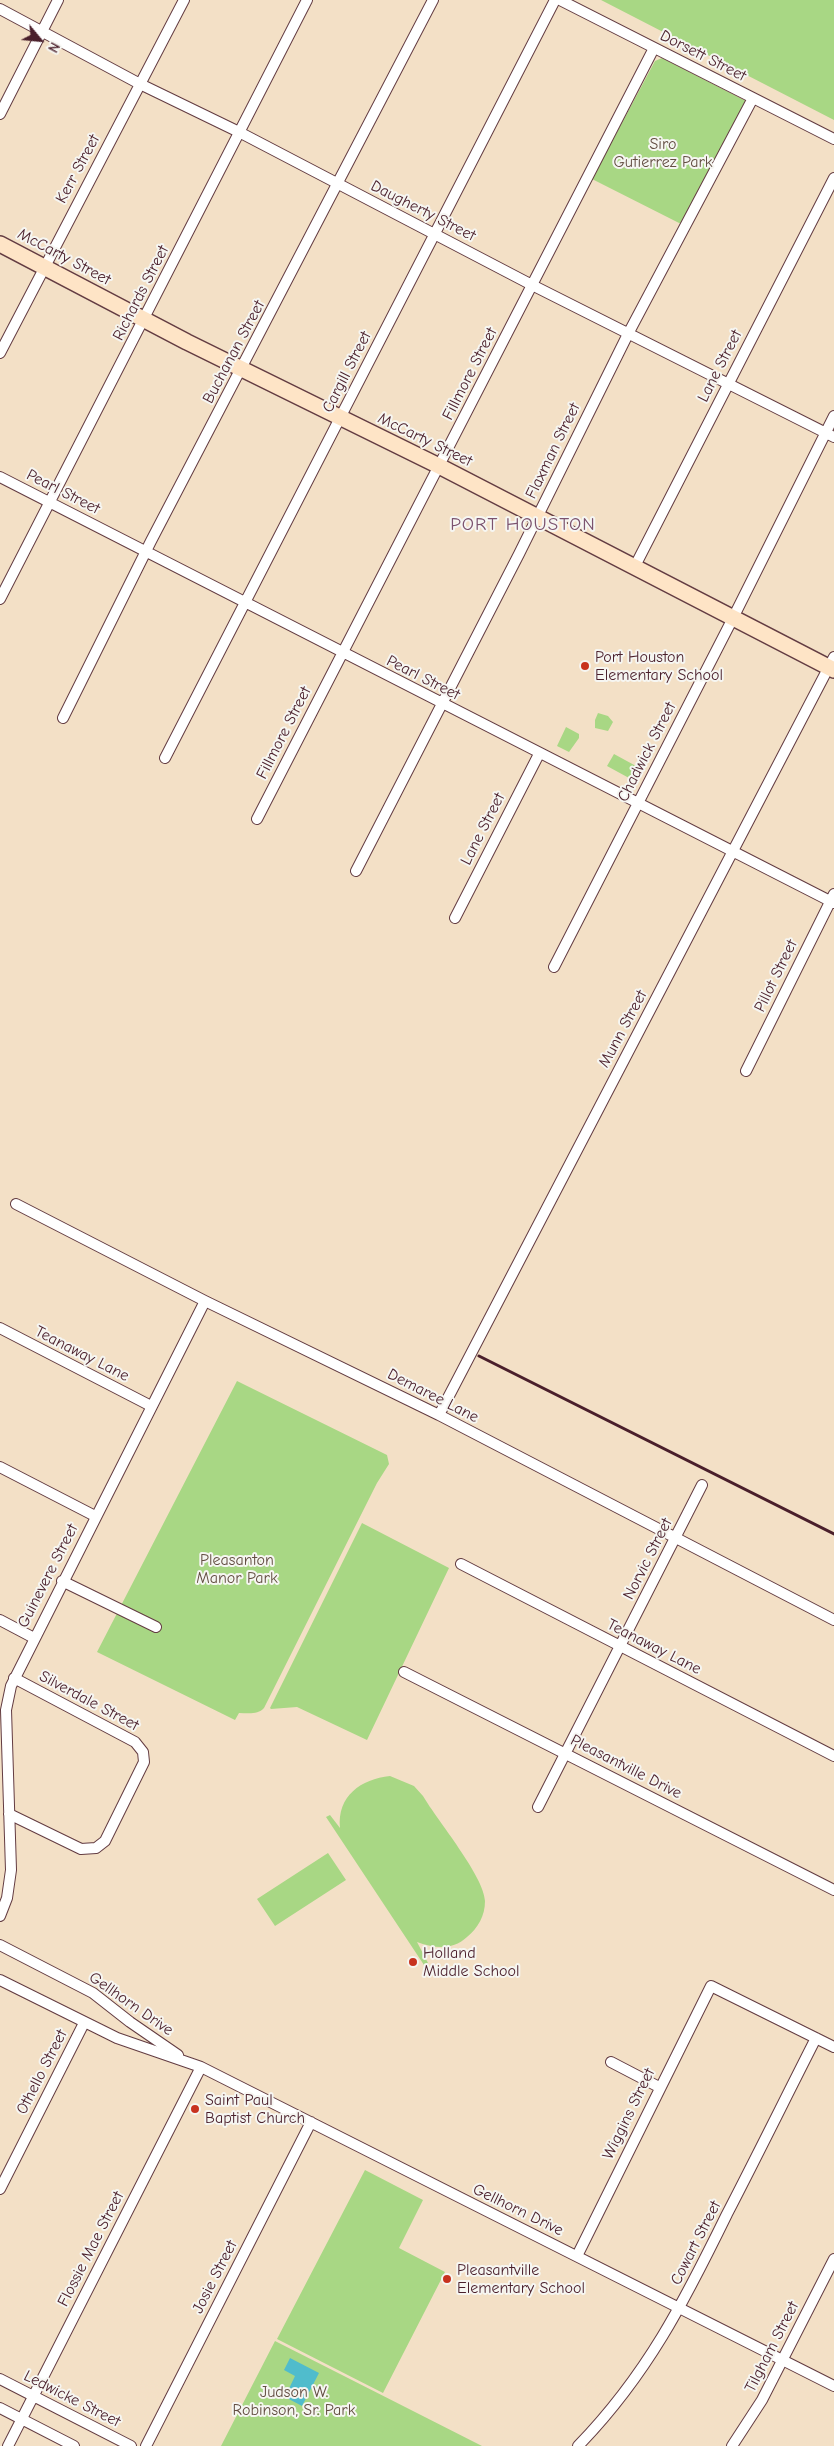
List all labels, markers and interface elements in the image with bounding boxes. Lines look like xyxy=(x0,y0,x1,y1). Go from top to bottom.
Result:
north arrow xyxy=(15,15,65,65)
street label: Dorsett Street xyxy=(657,26,749,86)
text: N xyxy=(44,39,63,55)
street label: Kerr Street xyxy=(52,131,104,207)
park label: Siro Gutierrez Park xyxy=(613,134,713,172)
street label: Daugherty Street xyxy=(367,176,479,246)
street label: McCarty Street xyxy=(14,224,114,290)
street label: Richards Street xyxy=(109,242,173,344)
street label: Buchanan Street xyxy=(199,297,269,407)
street label: Fillmore Street xyxy=(439,325,501,423)
street label: Lane Street xyxy=(694,327,746,405)
street label: Cargill Street xyxy=(318,328,376,416)
street label: Flaxman Street xyxy=(522,400,584,502)
street label: McCarty Street xyxy=(375,409,475,471)
street label: Pearl Street xyxy=(23,465,103,519)
district label: PORT HOUSTON xyxy=(449,514,597,536)
place label: Port Houston Elementary School xyxy=(595,647,723,685)
street label: Pearl Street xyxy=(383,651,463,705)
marker: Port Houston Elementary School xyxy=(579,660,591,672)
street label: Fillmore Street xyxy=(253,684,315,782)
street label: Chadwick Street xyxy=(614,699,680,805)
street label: Lane Street xyxy=(457,790,509,868)
street label: Pillot Street xyxy=(750,937,802,1015)
street label: Munn Street xyxy=(595,987,651,1071)
street label: Teanaway Lane xyxy=(32,1322,132,1386)
street label: Demaree Lane xyxy=(384,1365,482,1427)
street label: Norvic Street xyxy=(619,1515,677,1603)
street label: Guinevere Street xyxy=(14,1521,82,1631)
park label: Pleasanton Manor Park xyxy=(196,1550,278,1588)
street label: Teanaway Lane xyxy=(604,1615,704,1679)
street label: Silverdale Street xyxy=(36,1667,142,1735)
street label: Pleasantville Drive xyxy=(567,1731,685,1803)
place label: Holland Middle School xyxy=(423,1943,519,1981)
marker: Holland Middle School xyxy=(407,1956,419,1968)
street label: Gellhorn Drive xyxy=(85,1968,177,2040)
street label: Othello Street xyxy=(12,2027,72,2117)
street label: Wiggins Street xyxy=(599,2065,659,2163)
place label: Saint Paul Baptist Church xyxy=(205,2090,305,2128)
marker: Saint Paul Baptist Church xyxy=(189,2103,201,2115)
street label: Gellhorn Drive xyxy=(470,2180,566,2240)
street label: Flossie Mae Street xyxy=(54,2188,128,2310)
street label: Cowart Street xyxy=(667,2198,725,2288)
street label: Josie Street xyxy=(188,2237,242,2317)
place label: Pleasantville Elementary School xyxy=(457,2260,585,2298)
marker: Pleasantville Elementary School xyxy=(441,2273,453,2285)
street label: Tilgham Street xyxy=(741,2298,803,2396)
street label: Ledwicke Street xyxy=(20,2366,124,2432)
park label: Judson W. Robinson, Sr. Park xyxy=(233,2382,355,2420)

